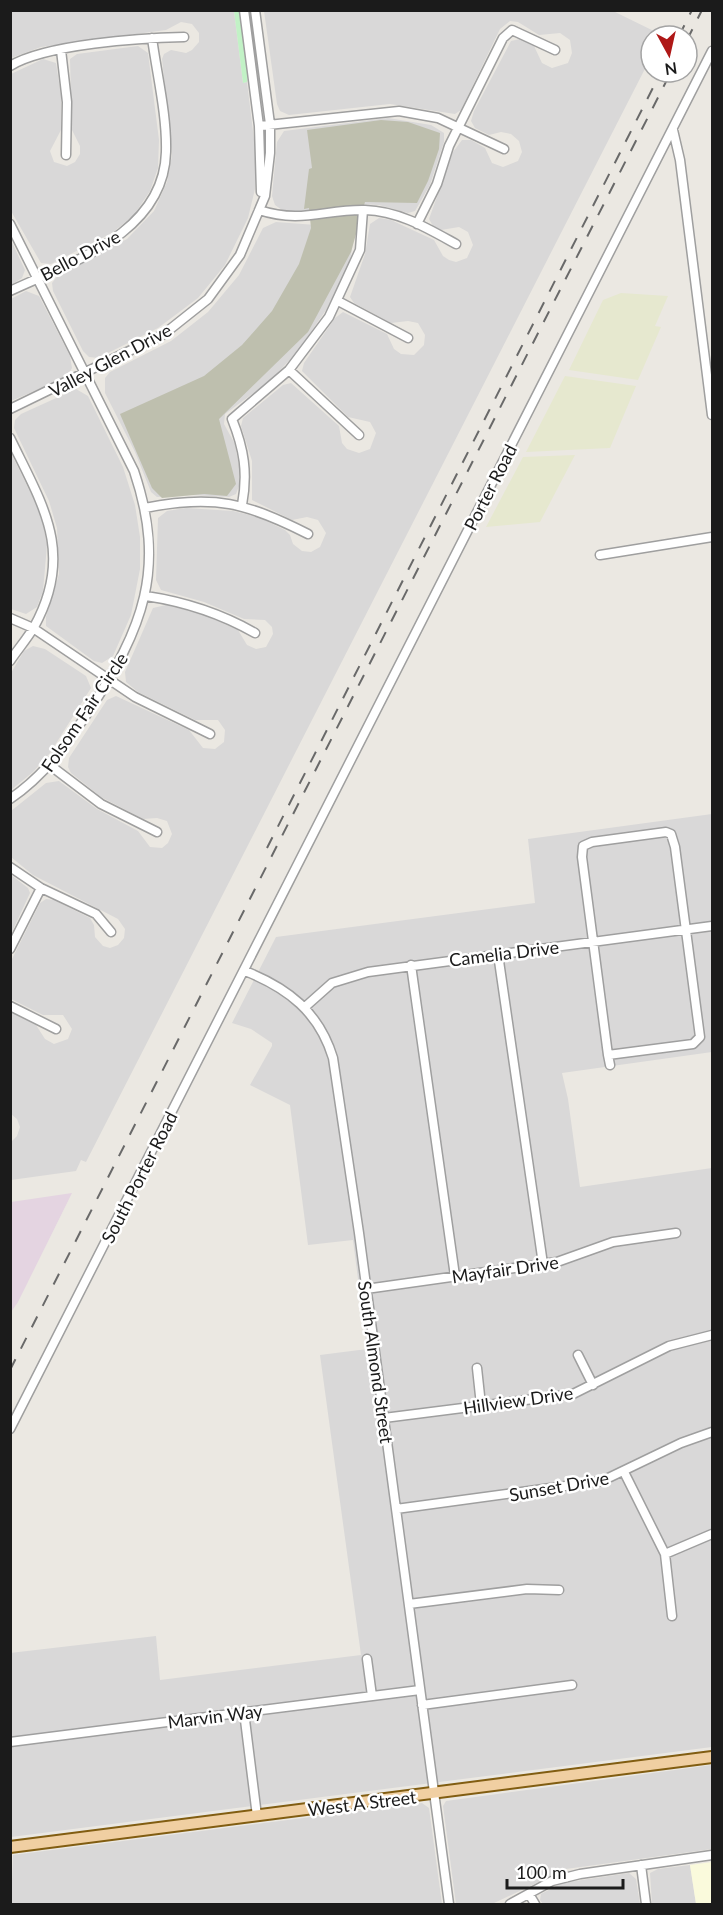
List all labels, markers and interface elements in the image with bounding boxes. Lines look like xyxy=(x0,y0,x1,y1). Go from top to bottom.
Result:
north arrow xyxy=(639,24,699,84)
text: N xyxy=(664,59,679,80)
street label: Bello Drive xyxy=(36,225,124,285)
street label: Valley Glen Drive xyxy=(45,319,175,401)
street label: Porter Road xyxy=(459,440,521,534)
street label: Folsom Fair Circle xyxy=(36,648,132,776)
street label: Camelia Drive xyxy=(448,935,560,971)
street label: South Porter Road xyxy=(96,1108,182,1246)
street label: Mayfair Drive xyxy=(450,1251,560,1287)
street label: South Almond Street xyxy=(354,1279,398,1445)
street label: Hillview Drive xyxy=(462,1381,574,1419)
street label: Sunset Drive xyxy=(507,1466,611,1506)
street label: Marvin Way xyxy=(166,1699,264,1733)
street label: West A Street xyxy=(307,1785,418,1821)
scale bar xyxy=(507,1852,622,1890)
text: 100 m xyxy=(516,1861,567,1883)

